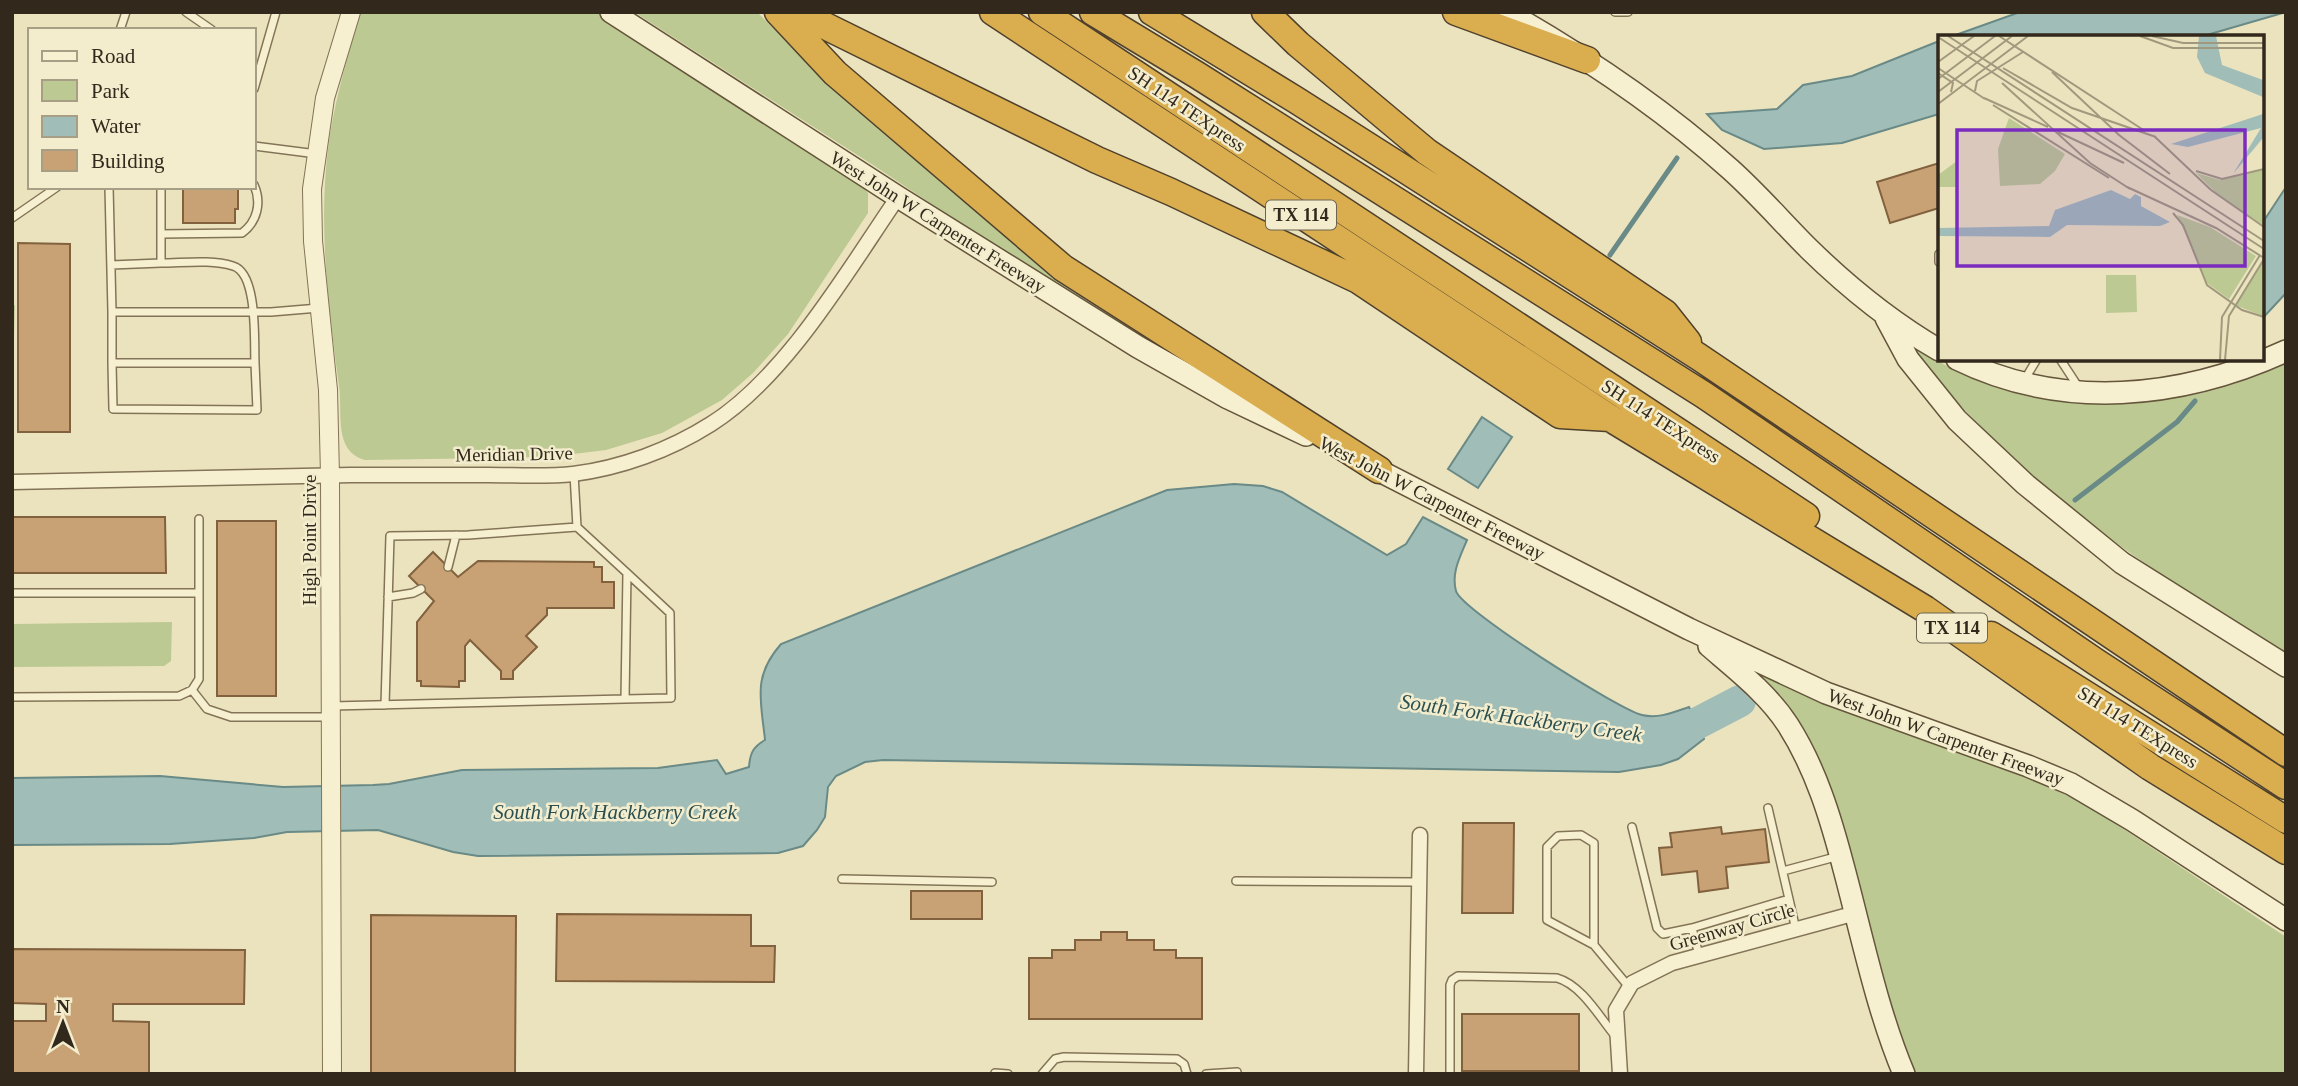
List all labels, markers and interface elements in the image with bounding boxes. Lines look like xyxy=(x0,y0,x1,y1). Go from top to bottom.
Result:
legend xyxy=(28,28,256,189)
inset map xyxy=(1938,35,2263,360)
text: Road xyxy=(91,44,136,68)
street label: SH 114 TEXpress xyxy=(1124,62,1250,156)
text: Park xyxy=(91,79,130,103)
text: Water xyxy=(91,114,141,138)
street label: West John W Carpenter Freeway xyxy=(826,147,1050,297)
text: Building xyxy=(91,149,165,173)
road number: TX 114 xyxy=(1266,200,1336,230)
street label: SH 114 TEXpress xyxy=(1598,375,1724,467)
street label: West John W Carpenter Freeway xyxy=(1316,432,1549,564)
street label: Meridian Drive xyxy=(455,442,573,466)
street label: High Point Drive xyxy=(299,475,320,605)
road number: TX 114 xyxy=(1917,614,1987,642)
street label: SH 114 TEXpress xyxy=(2074,682,2202,772)
street label: West John W Carpenter Freeway xyxy=(1825,684,2068,790)
water label: South Fork Hackberry Creek xyxy=(1399,689,1644,747)
water label: South Fork Hackberry Creek xyxy=(493,800,737,824)
street label: Greenway Circle xyxy=(1667,899,1797,955)
north arrow xyxy=(28,988,98,1058)
text: N xyxy=(56,996,70,1017)

